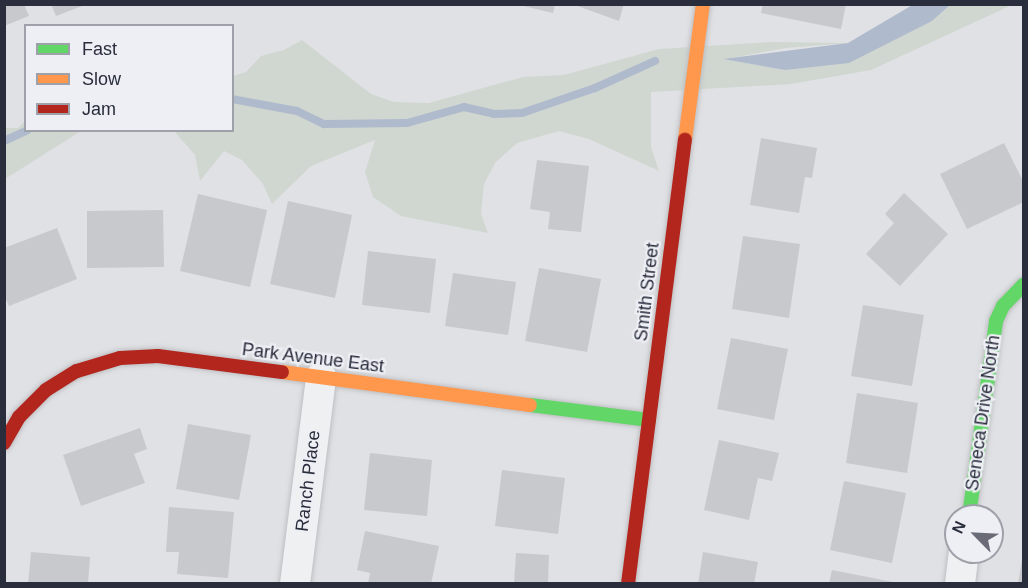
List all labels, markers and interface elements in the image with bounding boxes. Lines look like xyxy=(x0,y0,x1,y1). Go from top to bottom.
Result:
legend xyxy=(24,24,234,132)
text: Fast xyxy=(82,39,117,59)
text: Slow xyxy=(82,69,121,89)
text: Jam xyxy=(82,99,116,119)
street label: Smith Street xyxy=(630,242,664,342)
street label: Seneca Drive North xyxy=(961,334,1005,492)
street label: Park Avenue East xyxy=(240,339,386,377)
street label: Ranch Place xyxy=(291,429,325,533)
north arrow xyxy=(944,504,1004,564)
text: N xyxy=(949,519,969,536)

